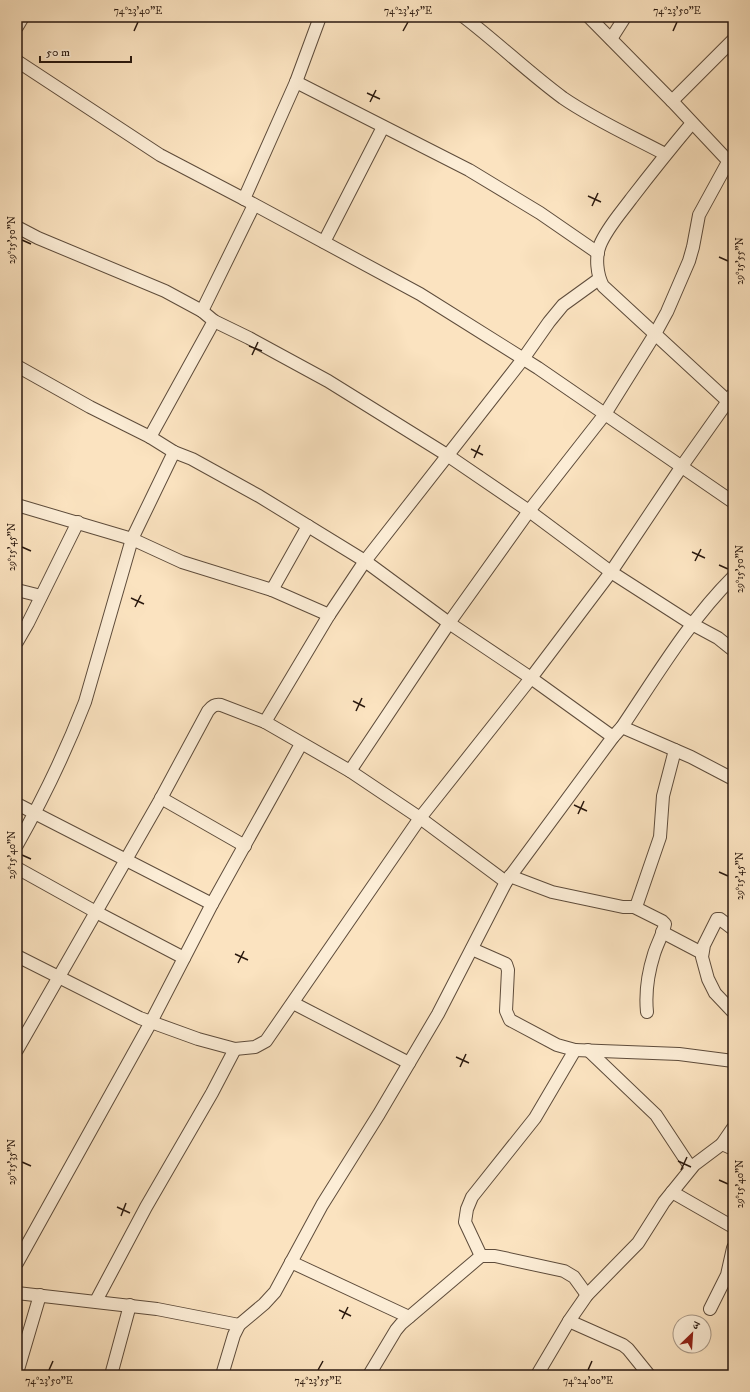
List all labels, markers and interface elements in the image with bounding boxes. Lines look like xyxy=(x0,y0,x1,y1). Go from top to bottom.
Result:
text: 74°23'40"E xyxy=(114,5,162,17)
text: 74°23'45"E xyxy=(384,5,432,17)
text: 74°23'50"E xyxy=(653,5,701,17)
scale bar xyxy=(40,38,131,64)
text: 50 m xyxy=(46,45,70,60)
text: 29°15'50"N xyxy=(6,216,18,264)
text: 29°15'55"N xyxy=(734,237,746,285)
text: 29°15'45"N xyxy=(6,523,18,571)
text: 29°15'50"N xyxy=(734,545,746,593)
text: 29°15'40"N xyxy=(6,831,18,879)
text: 29°15'45"N xyxy=(734,852,746,900)
text: 29°15'35"N xyxy=(6,1139,18,1185)
text: 29°15'40"N xyxy=(734,1160,746,1208)
north arrow xyxy=(672,1314,712,1354)
text: उ xyxy=(689,1318,703,1334)
text: 74°23'50"E xyxy=(25,1375,73,1387)
text: 74°23'55"E xyxy=(294,1375,342,1387)
text: 74°24'00"E xyxy=(563,1375,613,1387)

